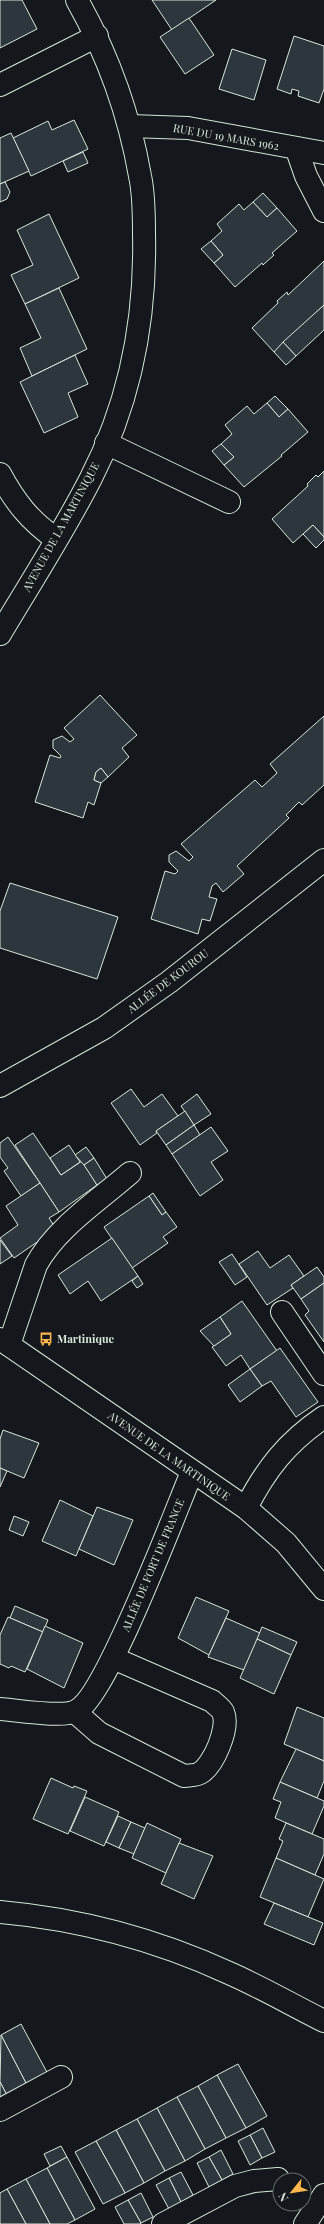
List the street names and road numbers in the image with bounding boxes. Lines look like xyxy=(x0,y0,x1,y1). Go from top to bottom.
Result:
street label: RUE DU 19 MARS 1962 xyxy=(172,120,280,153)
street label: AVENUE DE LA MARTINIQUE xyxy=(18,459,103,595)
street label: ALLÉE DE KOUROU xyxy=(123,945,212,1017)
street label: AVENUE DE LA MARTINIQUE xyxy=(104,1407,234,1504)
street label: ALLÉE DE FORT DE FRANCE xyxy=(117,1496,187,1634)

